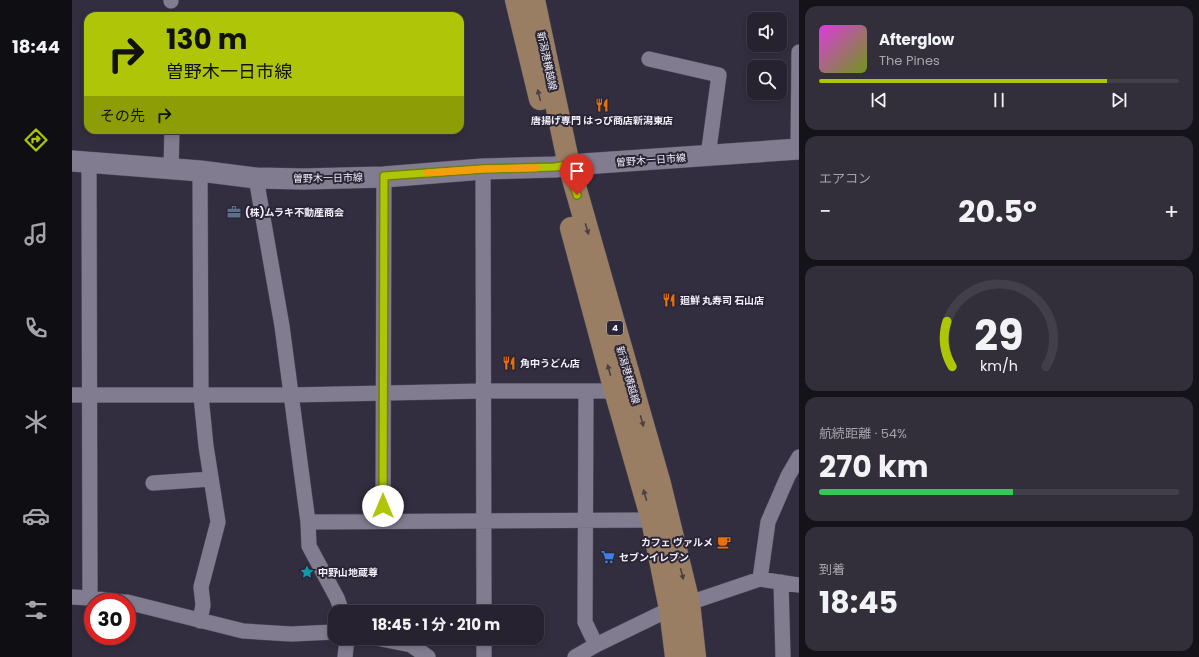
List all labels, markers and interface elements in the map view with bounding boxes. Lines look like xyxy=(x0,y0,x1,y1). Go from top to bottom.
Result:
map controls xyxy=(747,12,787,100)
button: sound xyxy=(747,12,787,52)
text: 130 m xyxy=(166,20,247,59)
icon: right xyxy=(100,28,152,80)
text: Afterglow xyxy=(879,29,954,50)
street label: 新潟港横越線 xyxy=(533,30,561,92)
text: 18:44 xyxy=(12,34,60,59)
text: The Pines xyxy=(879,51,940,70)
text: 曽野木一日市線 xyxy=(166,59,292,84)
button: search xyxy=(747,60,787,100)
one-way arrow xyxy=(535,89,541,101)
icon: previous xyxy=(868,89,890,111)
icon: pause xyxy=(988,89,1010,111)
icon: next xyxy=(1108,89,1130,111)
restaurant icon: 唐揚げ専門 はっぴ商店新潟東店 xyxy=(594,97,610,113)
icon: right xyxy=(153,104,175,126)
text: その先 xyxy=(100,105,145,126)
place label: 唐揚げ専門 はっぴ商店新潟東店 xyxy=(531,113,673,128)
icon: directions xyxy=(22,126,50,154)
street label: 曽野木一日市線 xyxy=(616,150,686,170)
pin xyxy=(560,154,594,195)
icon: arrive xyxy=(566,160,588,182)
text: エアコン xyxy=(819,169,871,188)
street label: 曽野木一日市線 xyxy=(293,170,363,186)
text: 20.5° xyxy=(958,190,1037,233)
text: − xyxy=(819,196,831,227)
text: + xyxy=(1164,196,1179,227)
office icon: (株)ムラキ不動産商会 xyxy=(226,204,242,220)
place label: (株)ムラキ不動産商会 xyxy=(245,205,344,220)
icon: music xyxy=(22,220,50,248)
one-way arrow xyxy=(584,223,590,235)
restaurant icon: 廻鮮 丸寿司 石山店 xyxy=(661,292,677,308)
place label: 廻鮮 丸寿司 石山店 xyxy=(680,293,764,308)
text: 29 xyxy=(974,305,1024,364)
icon: phone xyxy=(22,314,50,342)
road number: 4 xyxy=(607,321,623,335)
street label: 新潟港横越線 xyxy=(613,344,643,406)
restaurant icon: 角中うどん店 xyxy=(501,355,517,371)
text: km/h xyxy=(980,355,1018,375)
place label: 角中うどん店 xyxy=(520,356,580,371)
one-way arrow xyxy=(606,364,612,376)
icon: climate xyxy=(22,408,50,436)
one-way arrow xyxy=(639,415,645,427)
text: 航続距離 · 54% xyxy=(819,424,907,443)
text: 270 km xyxy=(819,445,928,488)
position arrow xyxy=(362,485,404,527)
one-way arrow xyxy=(642,489,648,501)
icon: car xyxy=(22,502,50,530)
cafe icon: カフェ ヴァルメ xyxy=(716,534,732,550)
place label: カフェ ヴァルメ xyxy=(641,535,713,550)
supermarket icon: セブンイレブン xyxy=(600,549,616,565)
place label: セブンイレブン xyxy=(619,550,689,565)
text: 到着 xyxy=(819,560,845,579)
place icon: 中野山地蔵尊 xyxy=(299,564,315,580)
place label: 中野山地蔵尊 xyxy=(318,565,378,580)
one-way arrow xyxy=(679,568,685,580)
text: 18:45 xyxy=(819,581,898,624)
speed limit sign: 30 xyxy=(84,593,136,645)
icon: filters xyxy=(22,596,50,624)
text: 18:45 · 1 分 · 210 m xyxy=(372,614,500,635)

